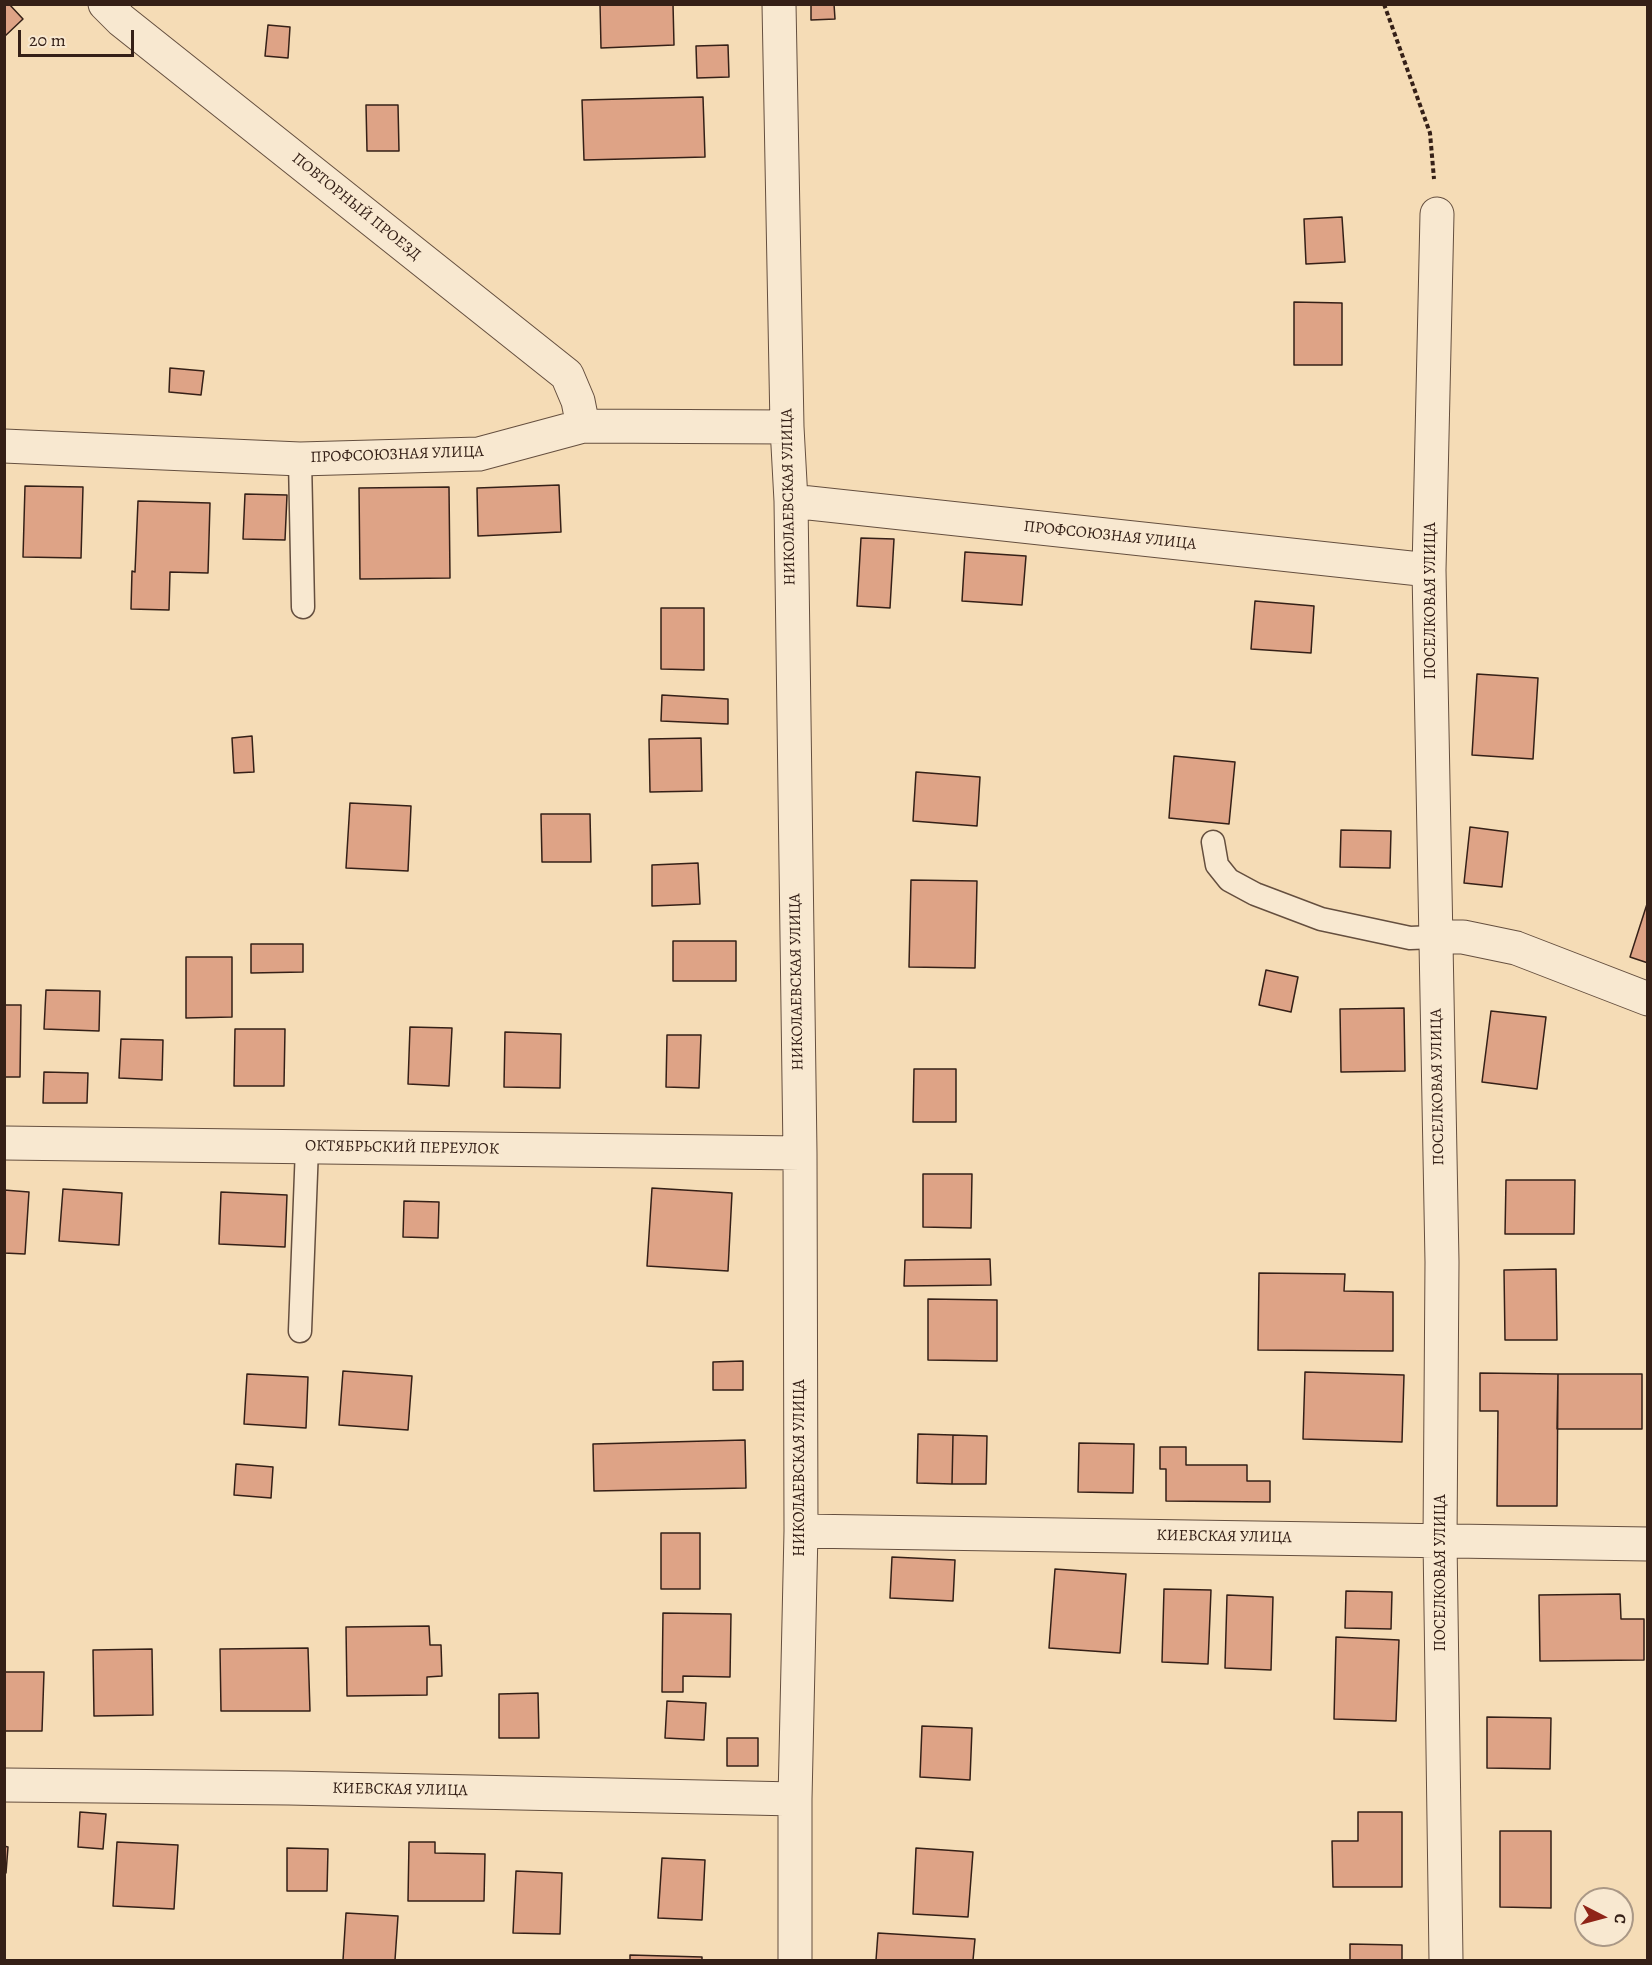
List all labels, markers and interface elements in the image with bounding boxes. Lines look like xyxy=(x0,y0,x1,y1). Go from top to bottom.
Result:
scale bar xyxy=(21,18,136,56)
text: 20 m xyxy=(29,28,66,52)
street label: ПОВТОРНЫЙ ПРОЕЗД xyxy=(288,149,424,265)
street label: НИКОЛАЕВСКАЯ УЛИЦА xyxy=(778,408,800,586)
street label: ПРОФСОЮЗНАЯ УЛИЦА xyxy=(310,442,484,468)
street label: ПРОФСОЮЗНАЯ УЛИЦА xyxy=(1023,517,1197,555)
street label: ПОСЕЛКОВАЯ УЛИЦА xyxy=(1421,523,1441,679)
street label: НИКОЛАЕВСКАЯ УЛИЦА xyxy=(786,893,808,1071)
street label: ПОСЕЛКОВАЯ УЛИЦА xyxy=(1427,1008,1449,1166)
street label: ОКТЯБРЬСКИЙ ПЕРЕУЛОК xyxy=(305,1137,499,1159)
street label: НИКОЛАЕВСКАЯ УЛИЦА xyxy=(790,1379,810,1557)
street label: ПОСЕЛКОВАЯ УЛИЦА xyxy=(1431,1495,1451,1651)
street label: КИЕВСКАЯ УЛИЦА xyxy=(1156,1526,1292,1548)
street label: КИЕВСКАЯ УЛИЦА xyxy=(332,1779,468,1801)
north arrow xyxy=(1574,1887,1634,1947)
text: С xyxy=(1608,1913,1631,1925)

